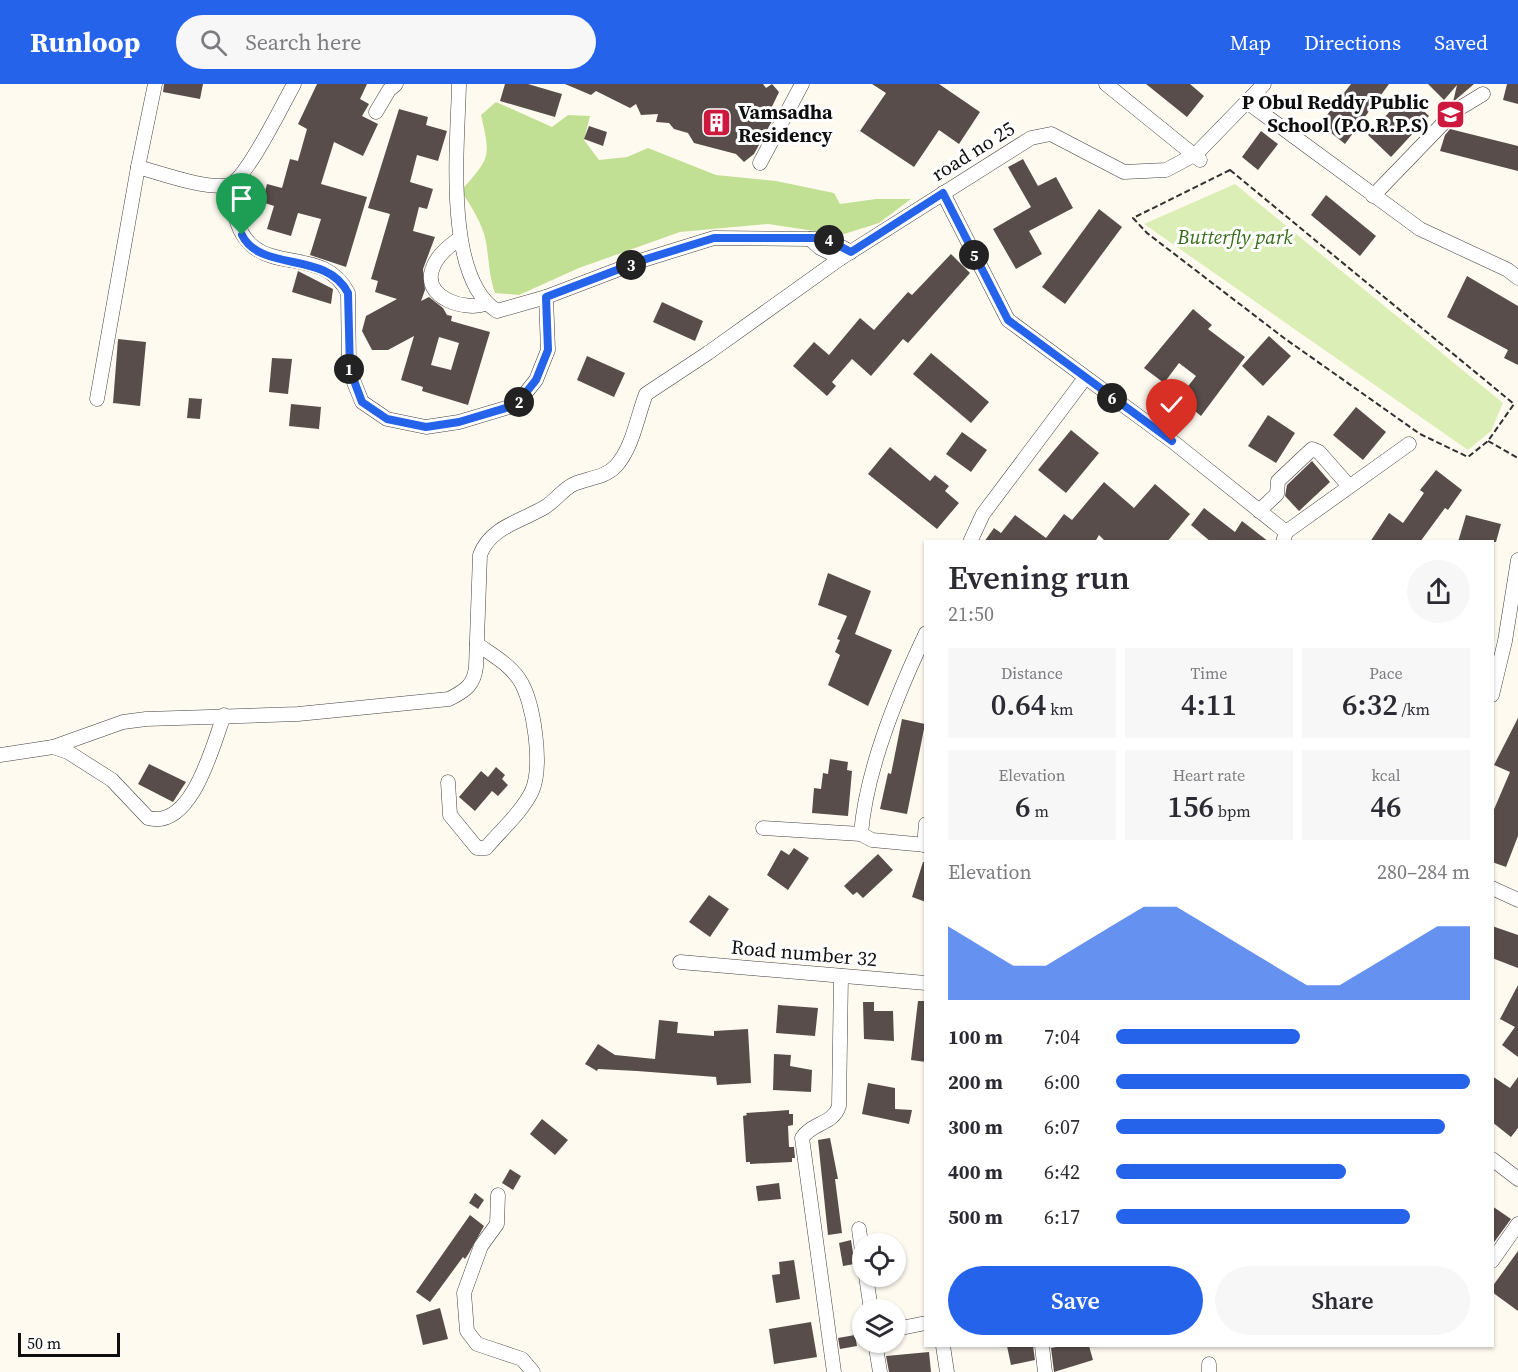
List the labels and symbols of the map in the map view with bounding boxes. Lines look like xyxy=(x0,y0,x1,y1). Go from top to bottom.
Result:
place label: P Obul Reddy Public School (P.O.R.P.S) xyxy=(1242,88,1429,139)
place label: Vamsadha Residency xyxy=(738,98,833,149)
school or university icon: P Obul Reddy Public School (P.O.R.P.S) xyxy=(1434,98,1466,130)
building icon: Vamsadha Residency xyxy=(701,107,733,139)
street label: road no 25 xyxy=(926,114,1020,188)
pin xyxy=(216,173,267,235)
park label: Butterfly park xyxy=(1176,223,1293,251)
pin: 4 xyxy=(814,225,844,255)
pin: 5 xyxy=(959,240,989,270)
pin: 3 xyxy=(616,250,646,280)
pin: 1 xyxy=(334,354,364,384)
pin xyxy=(1146,379,1197,441)
pin: 6 xyxy=(1097,383,1127,413)
pin: 2 xyxy=(504,387,534,417)
street label: Road number 32 xyxy=(730,933,878,973)
scale bar xyxy=(18,1330,120,1358)

